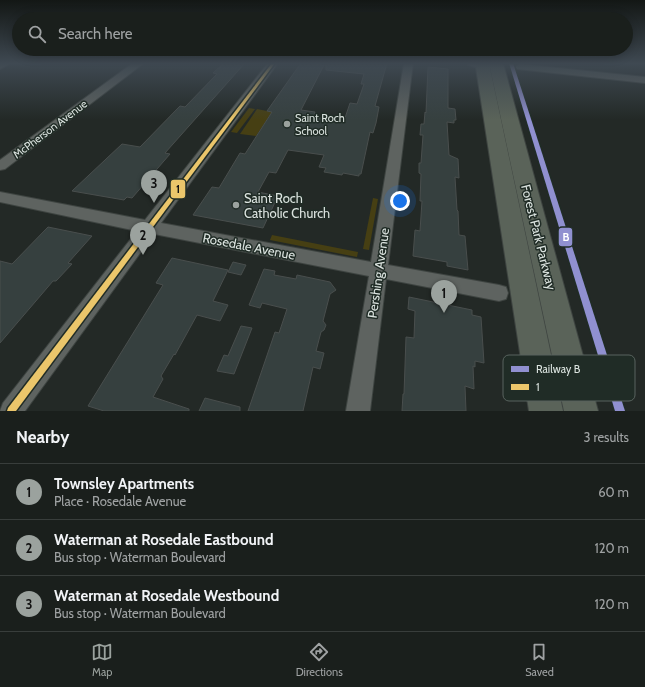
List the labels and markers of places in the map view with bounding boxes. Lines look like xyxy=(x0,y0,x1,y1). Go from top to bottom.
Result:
place label: Saint Roch School xyxy=(295,111,345,138)
marker: Saint Roch School xyxy=(282,119,292,129)
pin: 3 xyxy=(141,170,167,203)
place label: Saint Roch Catholic Church xyxy=(244,190,330,221)
marker: Saint Roch Catholic Church xyxy=(231,200,241,210)
pin: 2 xyxy=(130,222,156,255)
pin: 1 xyxy=(431,280,457,313)

